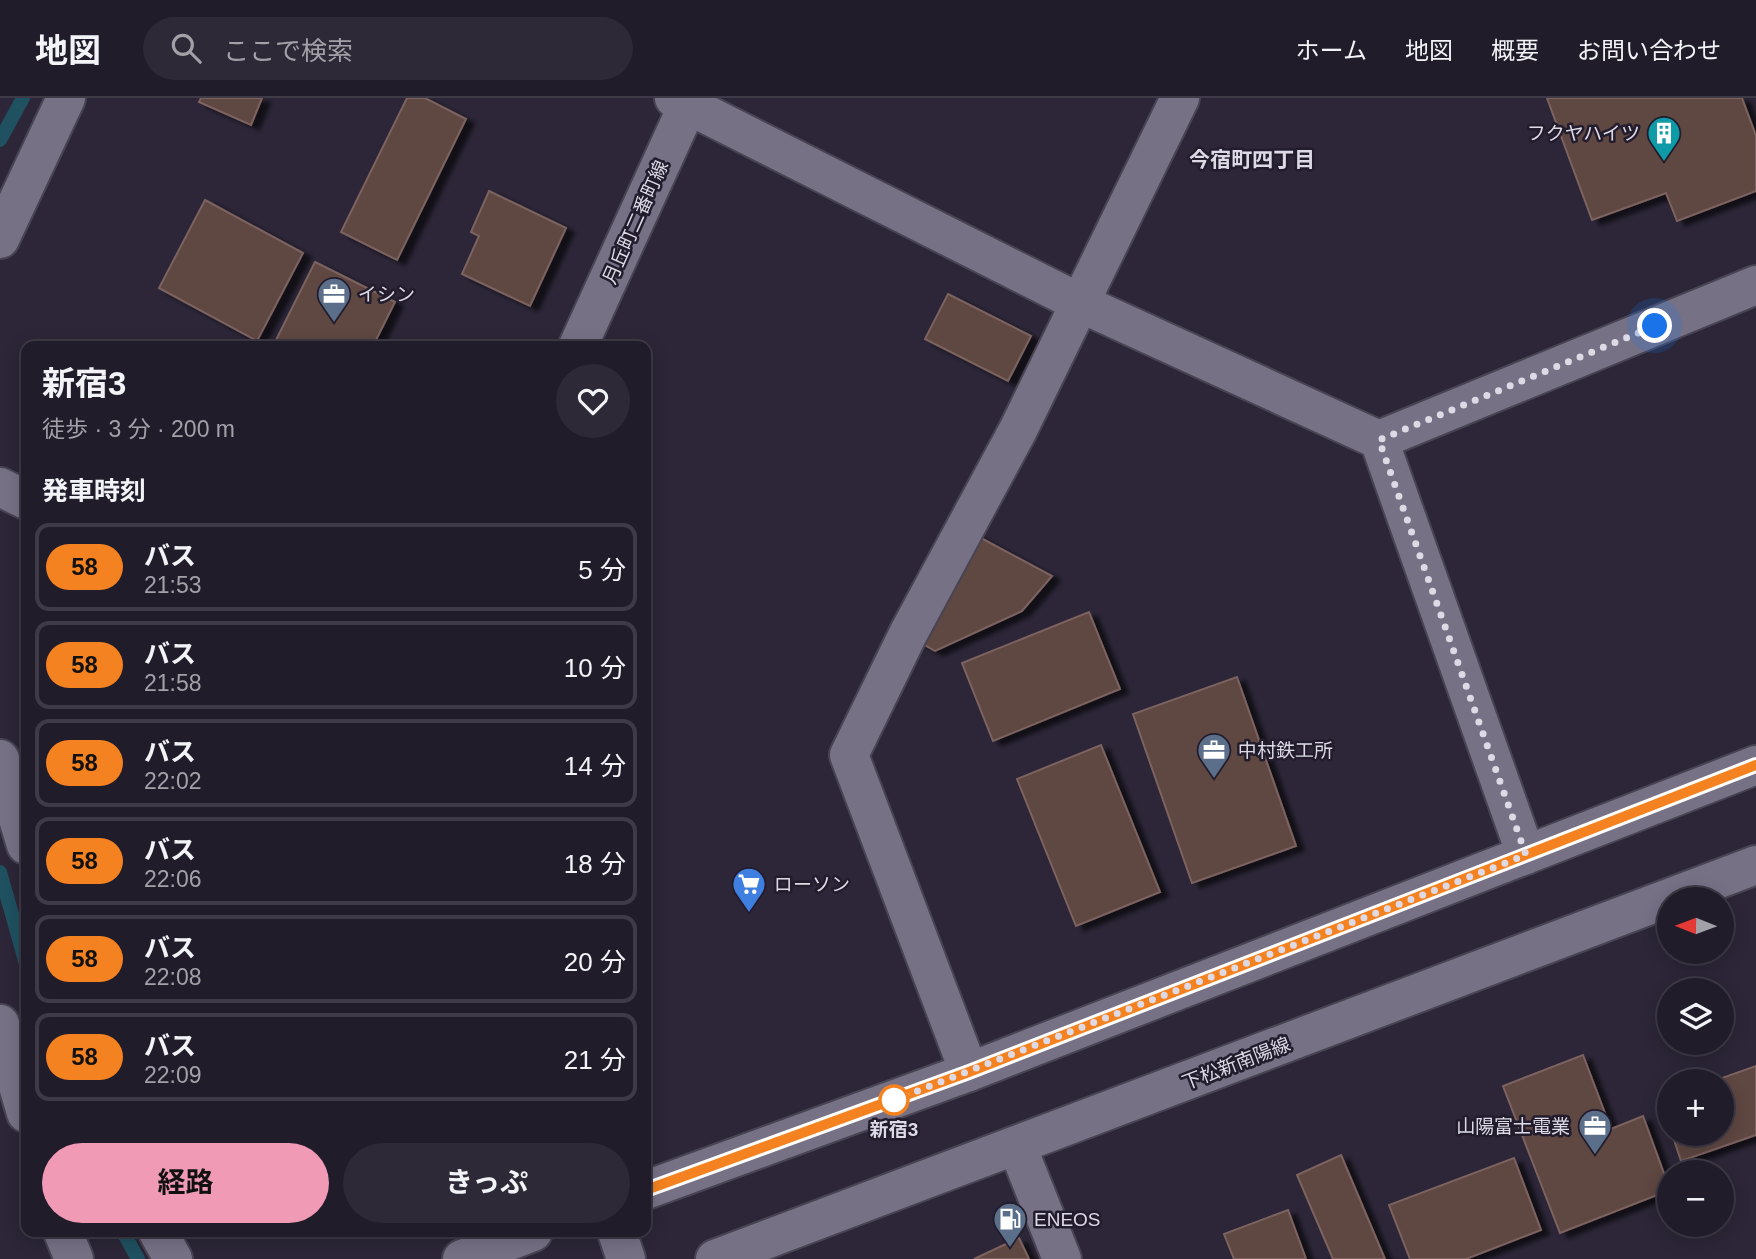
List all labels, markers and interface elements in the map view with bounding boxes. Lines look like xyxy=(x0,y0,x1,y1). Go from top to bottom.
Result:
search box xyxy=(143,17,633,80)
icon: search xyxy=(167,29,205,67)
text: 地図 xyxy=(35,32,101,69)
text: ここで検索 xyxy=(223,36,353,66)
text: ホーム xyxy=(1296,37,1367,64)
text: 地図 xyxy=(1405,37,1453,64)
text: 概要 xyxy=(1491,37,1539,64)
text: お問い合わせ xyxy=(1577,37,1721,64)
building icon: フクヤハイツ xyxy=(1645,114,1683,163)
place label: フクヤハイツ xyxy=(1527,123,1640,144)
district label: 今宿町四丁目 xyxy=(1189,148,1315,171)
street label: 月丘町二番町線 xyxy=(599,157,672,287)
office icon: イシン xyxy=(315,275,353,324)
place label: イシン xyxy=(358,284,415,305)
your location xyxy=(1637,308,1672,343)
button: heart xyxy=(556,364,630,438)
text: 新宿3 xyxy=(42,365,126,402)
text: 徒歩 · 3 分 · 200 m xyxy=(42,416,235,442)
text: 発車時刻 xyxy=(42,476,146,506)
text: バス xyxy=(144,541,196,571)
text: 58 xyxy=(71,553,98,580)
text: 5 分 xyxy=(578,555,626,585)
text: 21:53 xyxy=(144,572,202,598)
text: バス xyxy=(144,639,196,669)
text: 58 xyxy=(71,651,98,678)
text: 10 分 xyxy=(564,653,626,683)
text: 21:58 xyxy=(144,670,202,696)
office icon: 中村鉄工所 xyxy=(1195,731,1233,780)
text: バス xyxy=(144,737,196,767)
place label: 中村鉄工所 xyxy=(1238,740,1333,761)
text: 58 xyxy=(71,749,98,776)
text: 14 分 xyxy=(564,751,626,781)
text: 22:02 xyxy=(144,768,202,794)
text: バス xyxy=(144,835,196,865)
text: 58 xyxy=(71,847,98,874)
text: 18 分 xyxy=(564,849,626,879)
supermarket icon: ローソン xyxy=(730,865,768,914)
text: 22:06 xyxy=(144,866,202,892)
place label: ローソン xyxy=(774,874,850,895)
north arrow xyxy=(1657,887,1734,964)
map controls xyxy=(1657,887,1734,1237)
text: バス xyxy=(144,933,196,963)
text: 58 xyxy=(71,945,98,972)
text: 20 分 xyxy=(564,947,626,977)
text: 22:08 xyxy=(144,964,202,990)
button: layers xyxy=(1657,978,1734,1055)
text: バス xyxy=(144,1031,196,1061)
street label: 下松新南陽線 xyxy=(1179,1033,1293,1094)
text: 58 xyxy=(71,1043,98,1070)
text: 21 分 xyxy=(564,1045,626,1075)
text: 22:09 xyxy=(144,1062,202,1088)
button: + xyxy=(1657,1069,1734,1146)
marker: 新宿3 xyxy=(879,1085,909,1115)
office icon: 山陽富士電業 xyxy=(1576,1107,1614,1156)
place label: 山陽富士電業 xyxy=(1456,1116,1570,1137)
place label: 新宿3 xyxy=(870,1119,918,1140)
button: 経路 xyxy=(42,1143,329,1223)
button: きっぷ xyxy=(343,1143,630,1223)
button: − xyxy=(1657,1160,1734,1237)
fuel station icon: ENEOS xyxy=(991,1200,1029,1249)
place label: ENEOS xyxy=(1034,1209,1101,1230)

